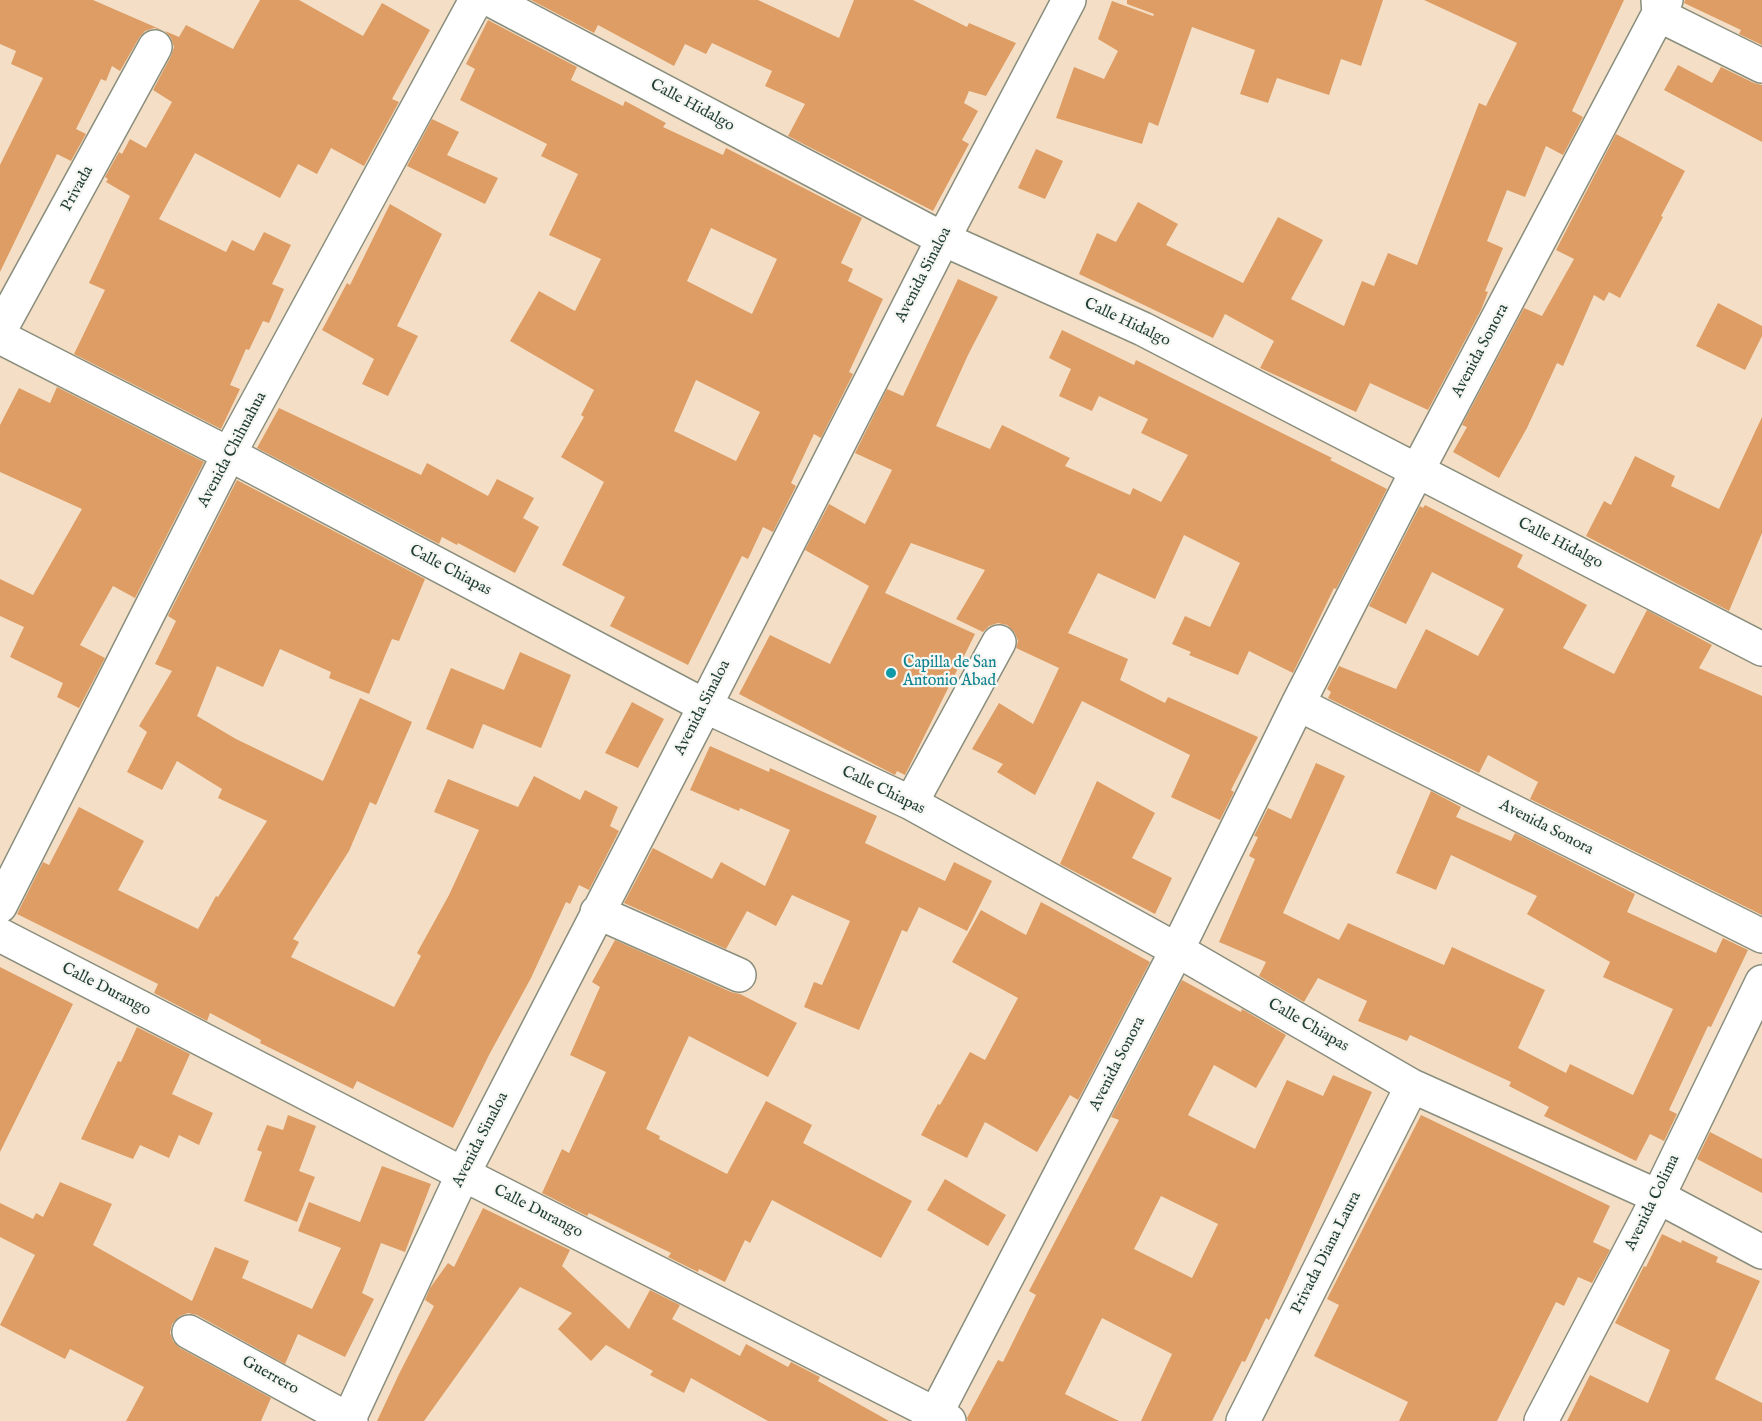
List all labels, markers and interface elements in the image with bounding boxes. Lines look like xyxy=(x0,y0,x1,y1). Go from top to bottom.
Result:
street label: Calle Hidalgo xyxy=(646,76,738,136)
street label: Privada xyxy=(58,163,98,215)
street label: Avenida Sinaloa xyxy=(892,224,956,326)
street label: Calle Hidalgo xyxy=(1081,295,1173,351)
street label: Avenida Sonora xyxy=(1448,301,1514,401)
street label: Avenida Chihuahua xyxy=(194,389,272,511)
street label: Calle Hidalgo xyxy=(1514,514,1606,574)
street label: Calle Chiapas xyxy=(406,541,494,601)
place label: Capilla de San Antonio Abad xyxy=(903,654,996,692)
street label: Avenida Sinaloa xyxy=(671,657,735,759)
marker: Capilla de San Antonio Abad xyxy=(884,666,898,680)
street label: Calle Chiapas xyxy=(838,763,928,819)
street label: Avenida Sonora xyxy=(1496,796,1596,860)
street label: Calle Durango xyxy=(58,959,154,1021)
street label: Calle Chiapas xyxy=(1264,995,1352,1057)
street label: Avenida Sonora xyxy=(1086,1014,1150,1114)
street label: Avenida Sinaloa xyxy=(449,1089,513,1191)
street label: Avenida Colima xyxy=(1621,1152,1685,1254)
street label: Calle Durango xyxy=(490,1181,586,1243)
street label: Privada Diana Laura xyxy=(1288,1189,1366,1317)
street label: Guerrero xyxy=(238,1353,302,1399)

